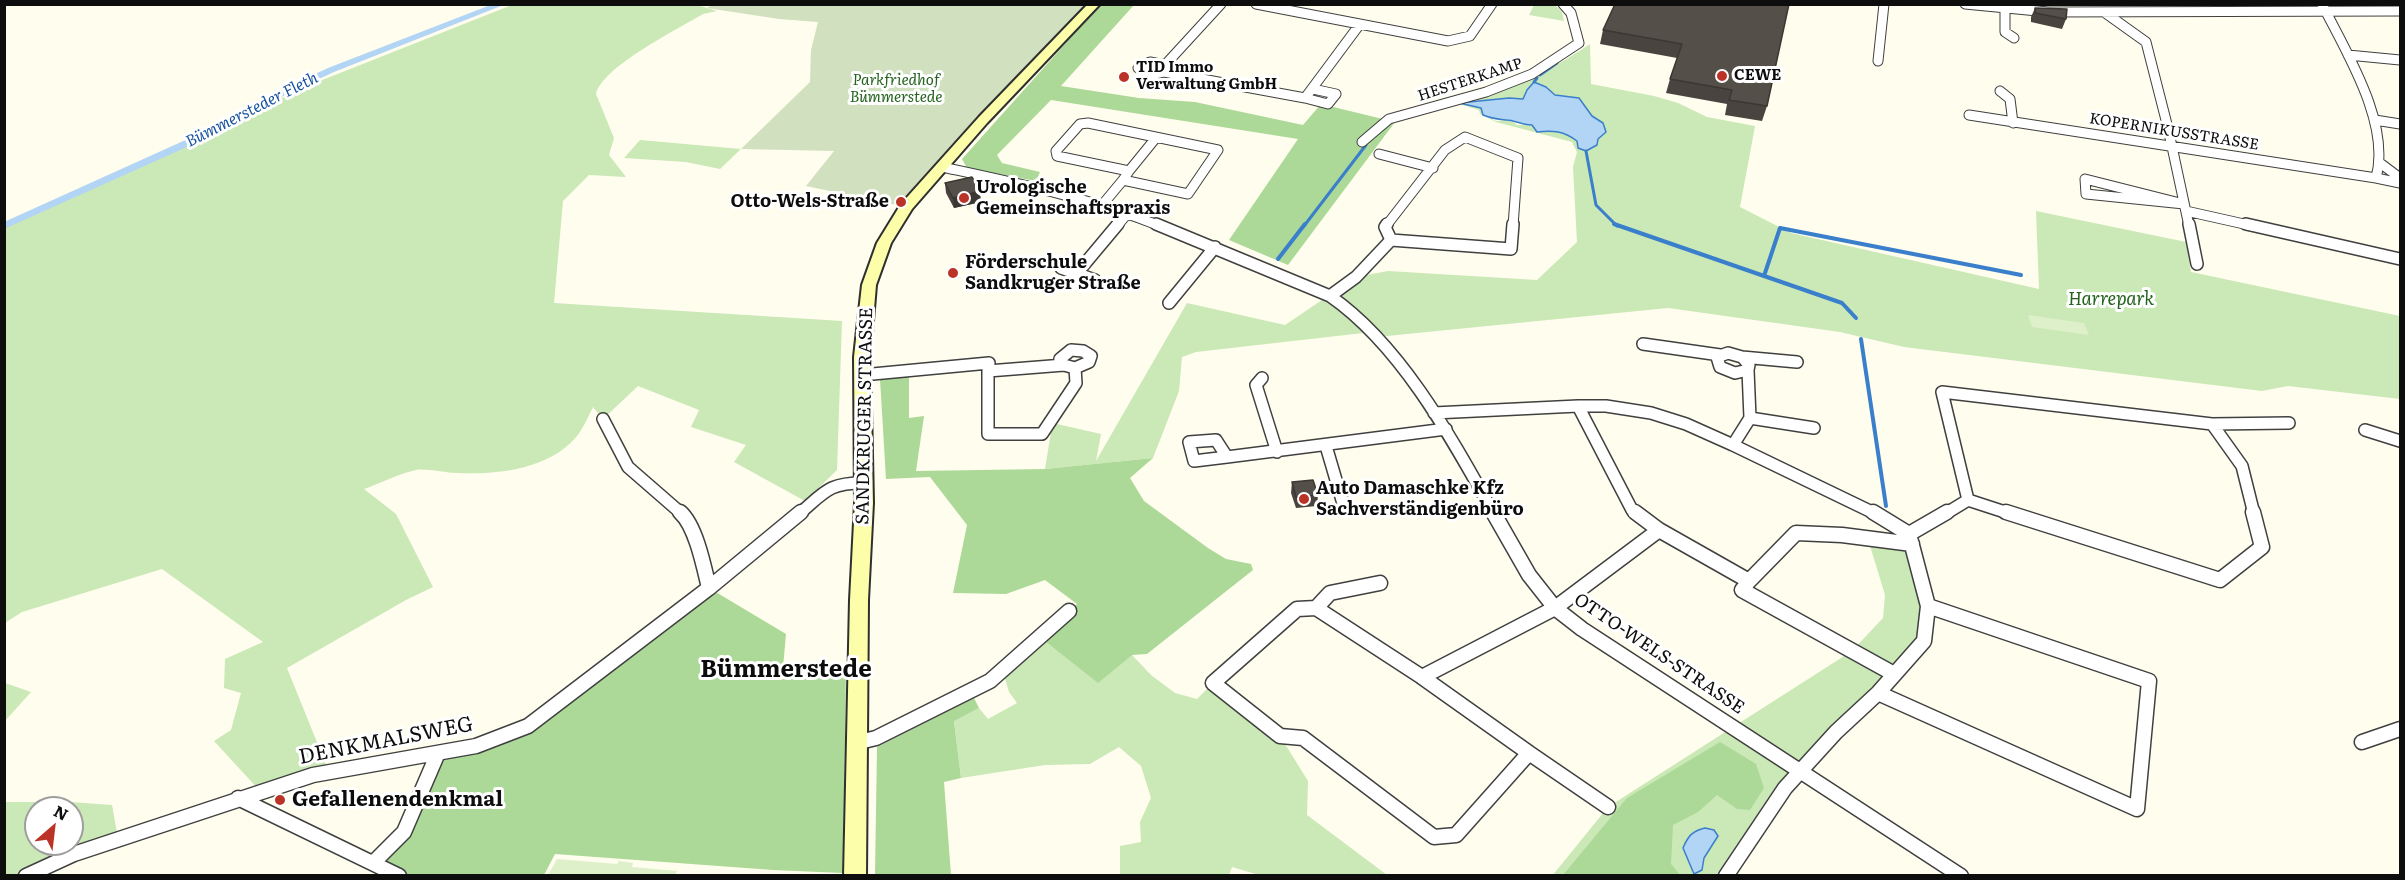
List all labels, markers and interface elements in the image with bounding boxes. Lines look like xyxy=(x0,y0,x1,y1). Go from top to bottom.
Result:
street label: HESTERKAMP xyxy=(1416,55,1524,105)
place label: TID Immo Verwaltung GmbH xyxy=(1136,59,1277,94)
place label: CEWE xyxy=(1734,67,1781,85)
water label: Bümmersteder Fleth xyxy=(183,68,321,152)
marker: CEWE xyxy=(1715,69,1729,83)
marker: TID Immo Verwaltung GmbH xyxy=(1117,70,1131,84)
park label: Parkfriedhof Bümmerstede xyxy=(850,72,942,107)
street label: KOPERNIKUSSTRASSE xyxy=(2088,110,2260,154)
place label: Urologische Gemeinschaftspraxis xyxy=(976,177,1170,219)
place label: Otto-Wels-Straße xyxy=(730,191,889,213)
marker: Urologische Gemeinschaftspraxis xyxy=(957,191,971,205)
marker: Otto-Wels-Straße xyxy=(894,195,908,209)
place label: Förderschule Sandkruger Straße xyxy=(965,252,1141,294)
marker: Förderschule Sandkruger Straße xyxy=(946,266,960,280)
park label: Harrepark xyxy=(2068,289,2154,311)
street label: SANDKRUGER STRASSE xyxy=(852,307,878,525)
place label: Auto Damaschke Kfz Sachverständigenbüro xyxy=(1316,478,1524,520)
marker: Auto Damaschke Kfz Sachverständigenbüro xyxy=(1297,492,1311,506)
street label: OTTO-WELS-STRASSE xyxy=(1570,589,1748,719)
district label: Bümmerstede xyxy=(700,656,872,684)
street label: DENKMALSWEG xyxy=(297,712,475,770)
place label: Gefallenendenkmal xyxy=(292,787,503,813)
marker: Gefallenendenkmal xyxy=(273,793,287,807)
north arrow xyxy=(24,796,84,856)
text: N xyxy=(50,798,73,826)

